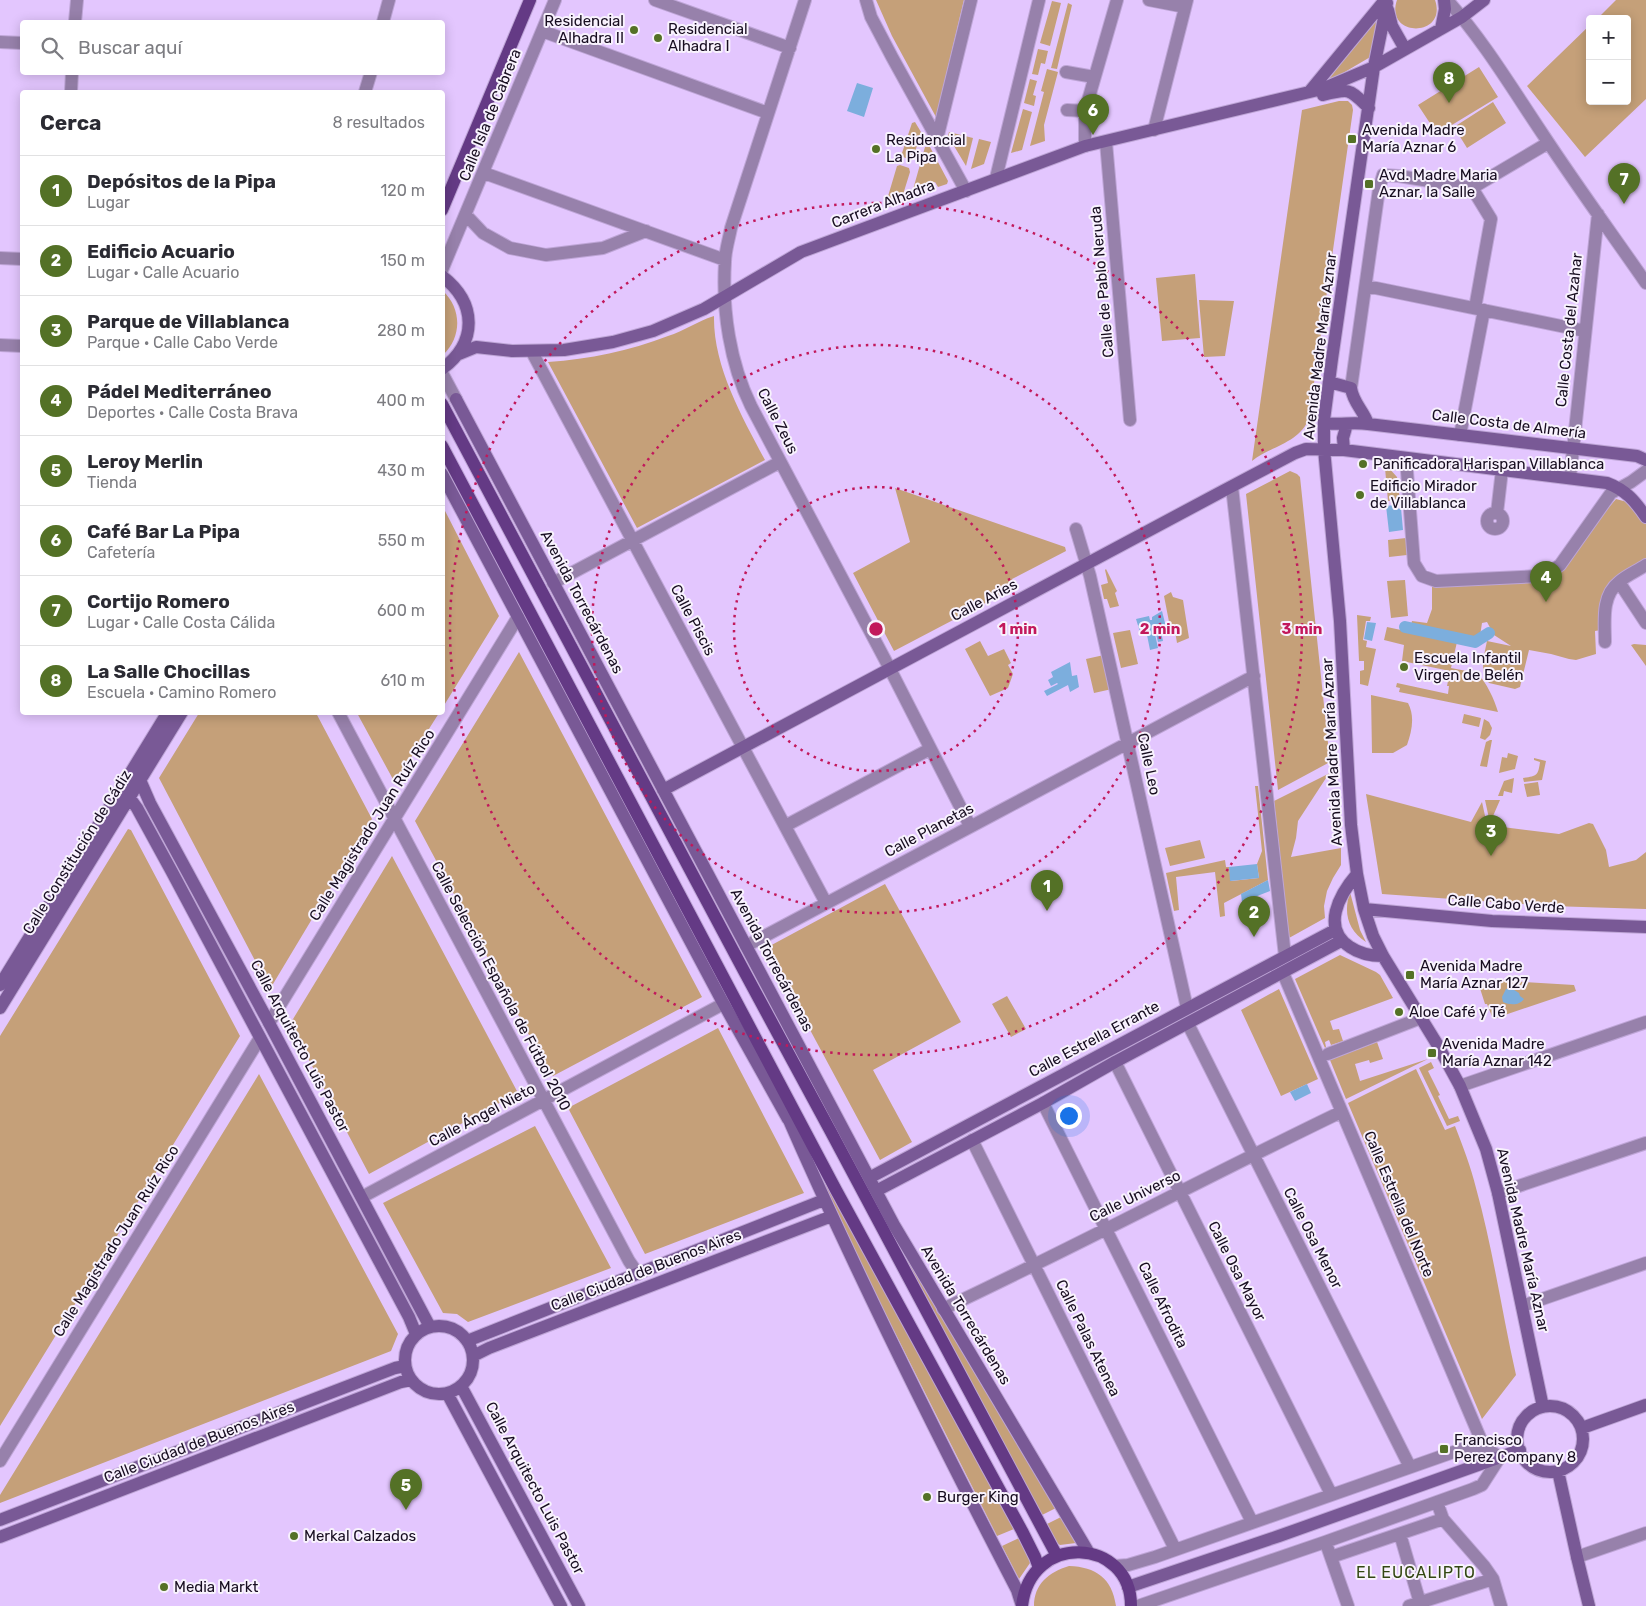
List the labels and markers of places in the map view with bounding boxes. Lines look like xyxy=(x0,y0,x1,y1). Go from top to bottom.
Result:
place label: Residencial Alhadra II xyxy=(544,12,624,47)
place label: Residencial Alhadra I xyxy=(668,20,748,55)
marker: Residencial Alhadra II xyxy=(628,24,640,36)
marker: Residencial Alhadra I xyxy=(652,32,664,44)
pin: 8 xyxy=(1433,62,1465,103)
pin: 6 xyxy=(1077,94,1109,135)
place label: Avenida Madre María Aznar 6 xyxy=(1362,121,1465,156)
place label: Residencial La Pipa xyxy=(886,131,966,166)
marker: Avenida Madre María Aznar 6 xyxy=(1346,133,1358,145)
marker: Residencial La Pipa xyxy=(870,143,882,155)
pin: 7 xyxy=(1608,163,1640,204)
place label: Avd. Madre Maria Aznar, la Salle xyxy=(1379,166,1498,201)
marker: Avd. Madre Maria Aznar, la Salle xyxy=(1363,178,1375,190)
place label: Panificadora Harispan Villablanca xyxy=(1373,455,1604,473)
marker: Panificadora Harispan Villablanca xyxy=(1357,458,1369,470)
place label: Edificio Mirador de Villablanca xyxy=(1370,477,1477,512)
marker: Edificio Mirador de Villablanca xyxy=(1354,489,1366,501)
pin: 4 xyxy=(1530,561,1562,602)
centre of rings xyxy=(867,620,885,638)
place label: Escuela Infantil Virgen de Belén xyxy=(1414,649,1524,684)
marker: Escuela Infantil Virgen de Belén xyxy=(1398,661,1410,673)
pin: 3 xyxy=(1475,815,1507,856)
pin: 1 xyxy=(1031,870,1063,911)
pin: 2 xyxy=(1238,896,1270,937)
place label: Avenida Madre María Aznar 127 xyxy=(1420,957,1528,992)
marker: Avenida Madre María Aznar 127 xyxy=(1404,969,1416,981)
place label: Aloe Café y Té xyxy=(1409,1003,1506,1021)
marker: Aloe Café y Té xyxy=(1393,1006,1405,1018)
place label: Avenida Madre María Aznar 142 xyxy=(1442,1035,1552,1070)
marker: Avenida Madre María Aznar 142 xyxy=(1426,1047,1438,1059)
place label: Francisco Perez Company 8 xyxy=(1454,1431,1576,1466)
marker: Francisco Perez Company 8 xyxy=(1438,1443,1450,1455)
pin: 5 xyxy=(390,1469,422,1510)
place label: Burger King xyxy=(937,1488,1019,1506)
marker: Burger King xyxy=(921,1491,933,1503)
place label: Merkal Calzados xyxy=(304,1527,417,1545)
marker: Merkal Calzados xyxy=(288,1530,300,1542)
place label: Media Markt xyxy=(174,1578,258,1596)
marker: Media Markt xyxy=(158,1581,170,1593)

